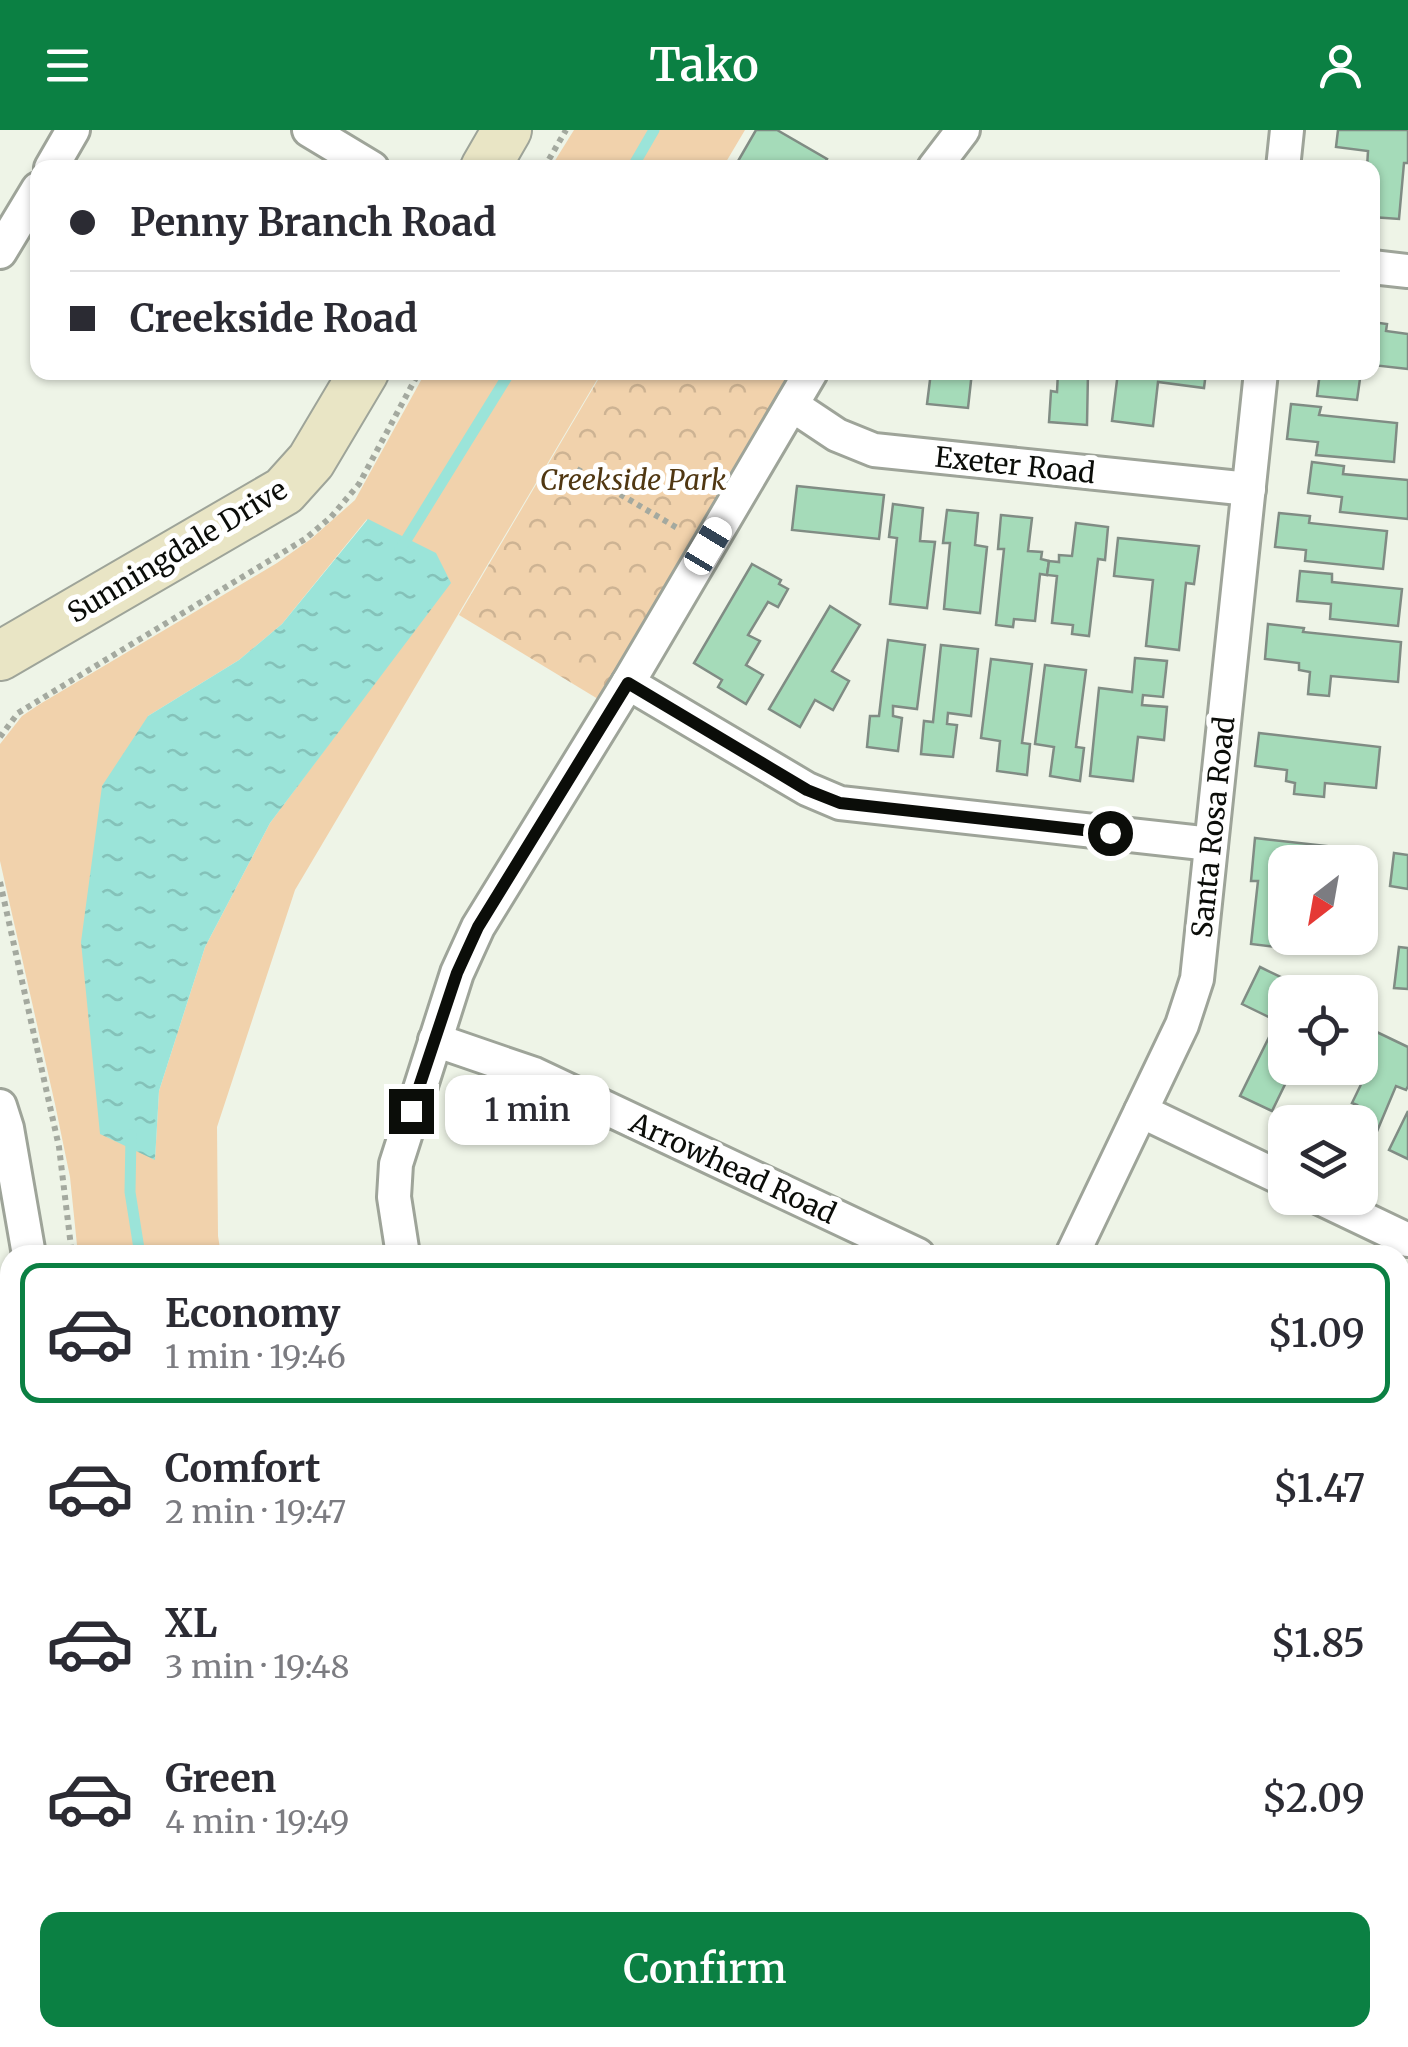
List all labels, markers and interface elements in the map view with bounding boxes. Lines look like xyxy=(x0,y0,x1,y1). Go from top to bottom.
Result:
text: Tako xyxy=(649,37,759,93)
icon: menu xyxy=(40,38,95,93)
icon: person xyxy=(1313,38,1368,93)
text: Penny Branch Road xyxy=(130,199,496,246)
text: Creekside Road xyxy=(130,295,418,342)
street label: Exeter Road xyxy=(933,439,1097,491)
park label: Creekside Park xyxy=(540,462,726,498)
street label: Sunningdale Drive xyxy=(61,471,293,631)
car xyxy=(680,513,736,579)
street label: Santa Rosa Road xyxy=(1183,714,1243,939)
route start xyxy=(1088,811,1133,856)
north arrow xyxy=(1268,845,1378,955)
map controls xyxy=(1268,845,1378,1215)
button: locate xyxy=(1268,975,1378,1085)
callout: 1 min xyxy=(446,1076,611,1146)
route end xyxy=(389,1089,434,1134)
text: 1 min xyxy=(484,1090,571,1130)
street label: Arrowhead Road xyxy=(623,1104,842,1232)
button: layers xyxy=(1268,1105,1378,1215)
icon: car xyxy=(45,1288,135,1378)
text: Economy xyxy=(165,1290,340,1337)
text: $1.09 xyxy=(1267,1310,1365,1357)
text: 1 min · 19:46 xyxy=(165,1337,346,1377)
icon: car xyxy=(45,1443,135,1533)
text: Comfort xyxy=(165,1445,321,1492)
text: $1.47 xyxy=(1273,1465,1365,1512)
text: 2 min · 19:47 xyxy=(165,1492,346,1532)
icon: car xyxy=(45,1598,135,1688)
text: XL xyxy=(165,1600,217,1647)
text: $1.85 xyxy=(1270,1620,1365,1667)
text: 3 min · 19:48 xyxy=(165,1647,350,1687)
icon: car xyxy=(45,1753,135,1843)
text: Green xyxy=(165,1755,276,1802)
text: $2.09 xyxy=(1262,1775,1365,1822)
text: 4 min · 19:49 xyxy=(165,1802,349,1842)
button: Confirm xyxy=(40,1912,1370,2027)

